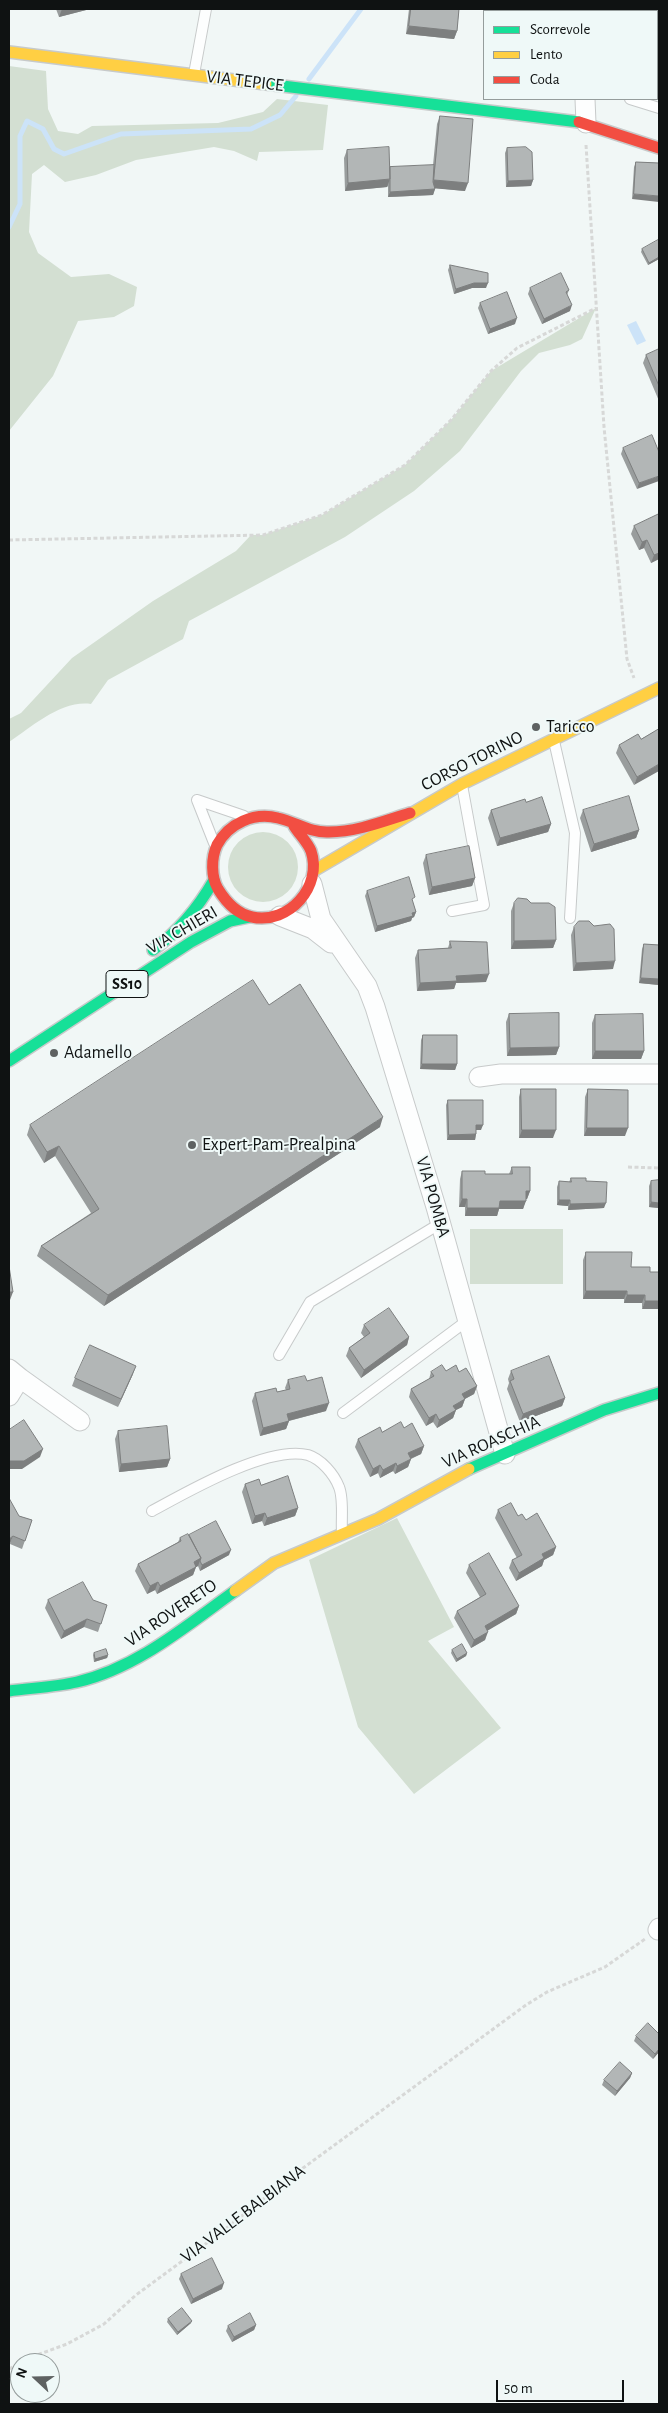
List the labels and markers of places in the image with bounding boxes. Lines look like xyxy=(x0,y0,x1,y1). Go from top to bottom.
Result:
place label: Taricco xyxy=(546,716,595,738)
marker: Taricco xyxy=(530,721,542,733)
place label: Adamello xyxy=(64,1042,132,1064)
marker: Adamello xyxy=(48,1047,60,1059)
place label: Expert-Pam-Prealpina xyxy=(202,1134,356,1156)
marker: Expert-Pam-Prealpina xyxy=(186,1139,198,1151)

